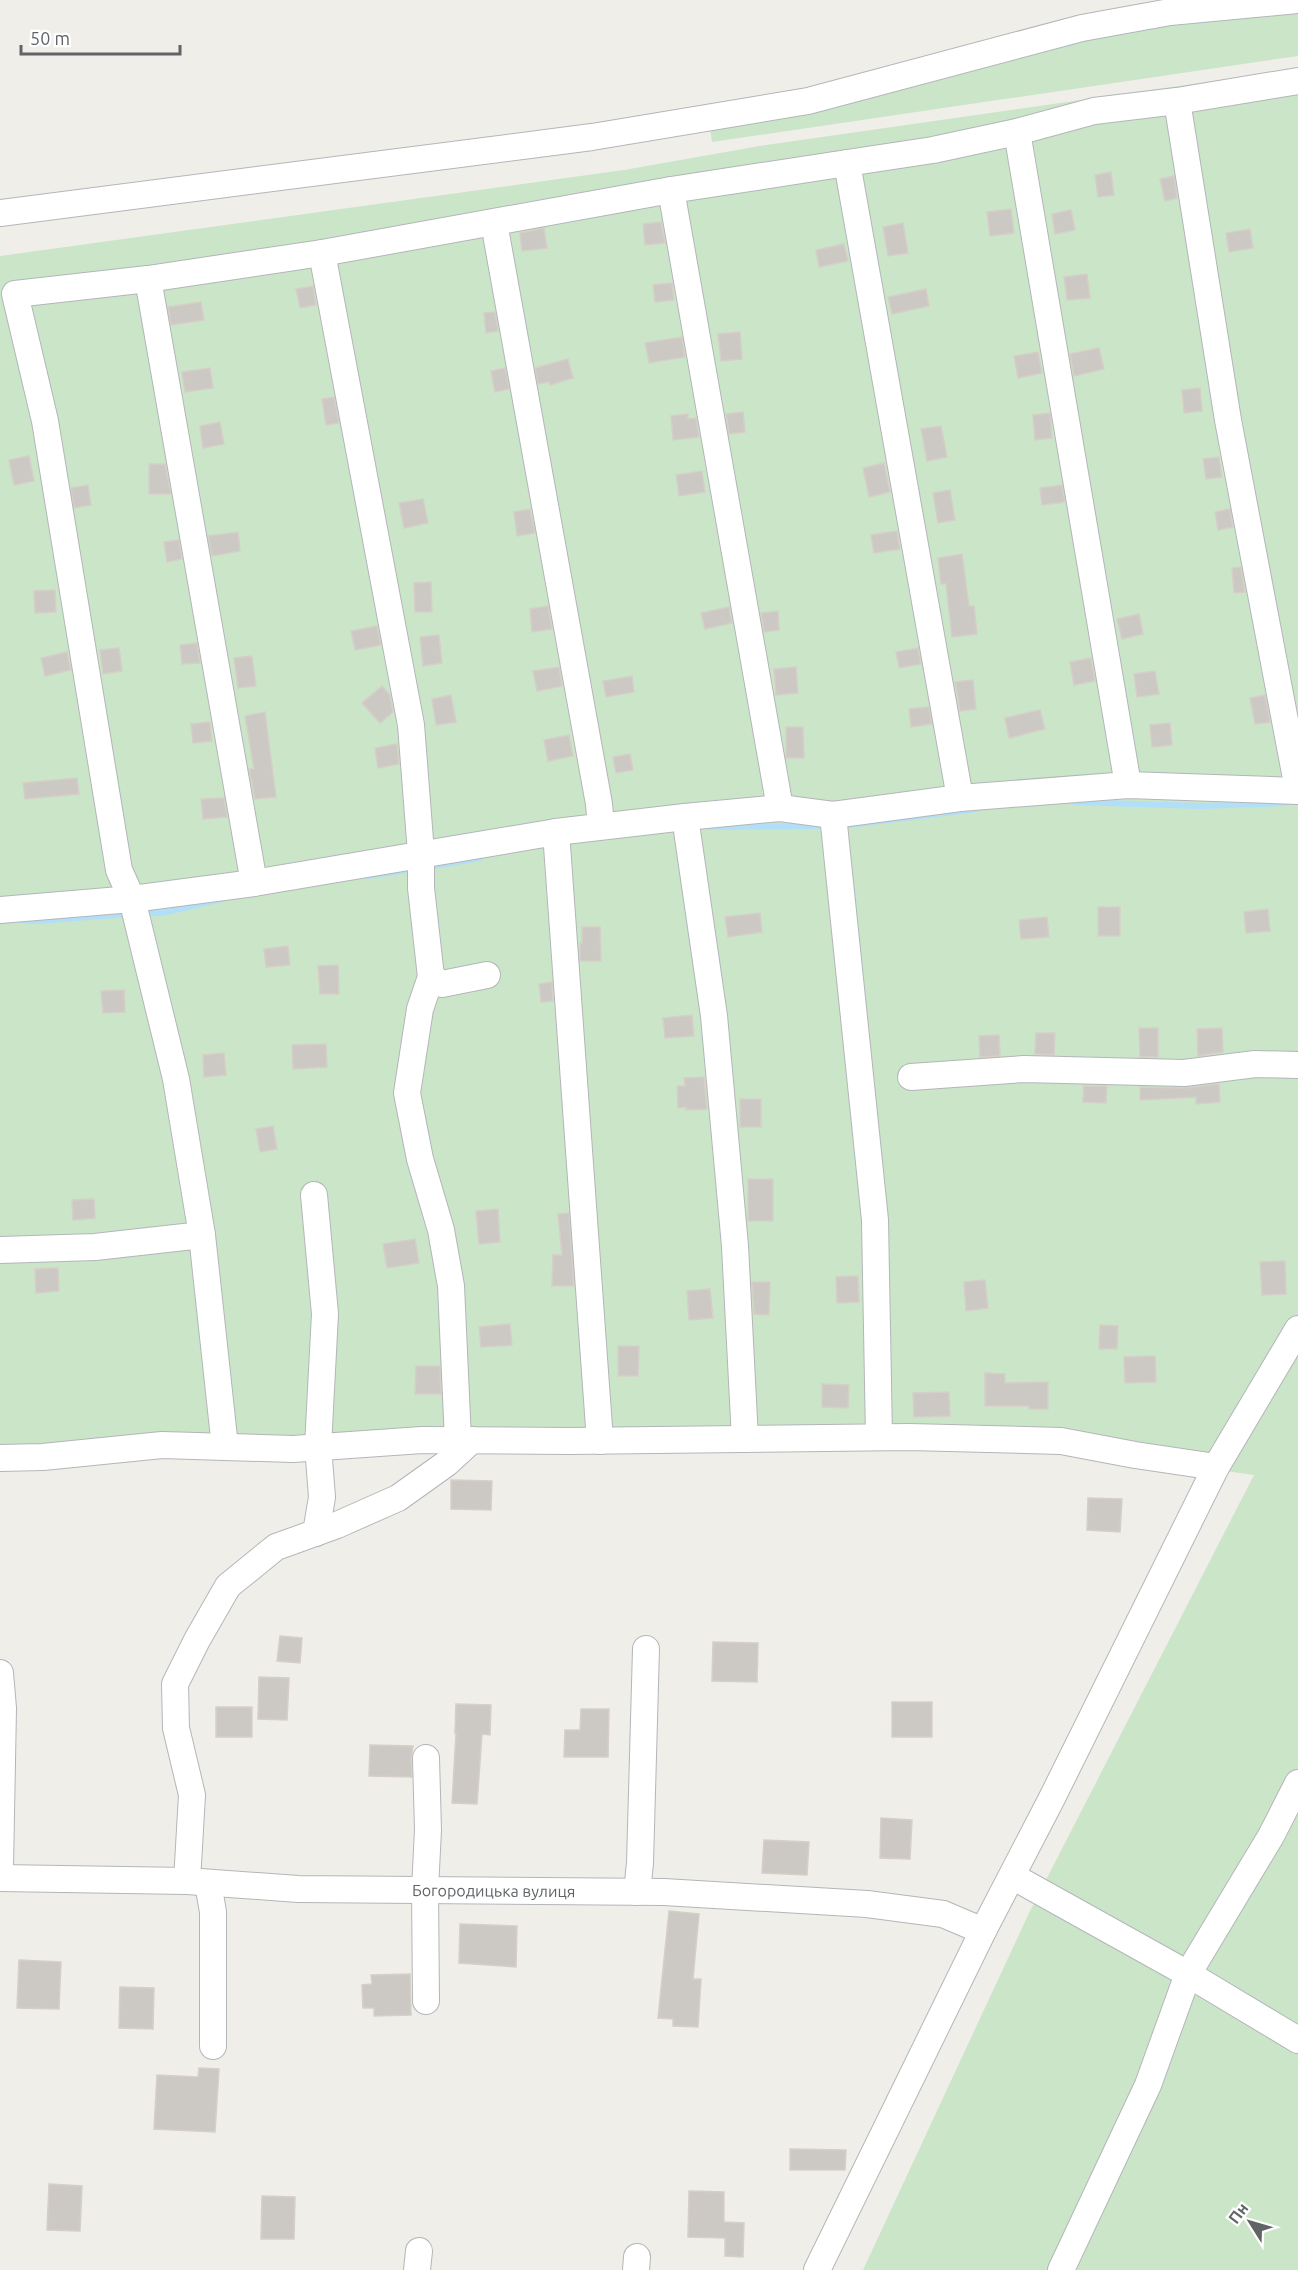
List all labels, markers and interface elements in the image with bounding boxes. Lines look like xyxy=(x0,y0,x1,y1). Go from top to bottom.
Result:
scale bar xyxy=(21,18,180,56)
text: 50 m xyxy=(30,28,70,48)
street label: Богородицька вулиця xyxy=(412,1881,575,1900)
north arrow xyxy=(1220,2192,1280,2252)
text: Пн xyxy=(1225,2199,1252,2227)

